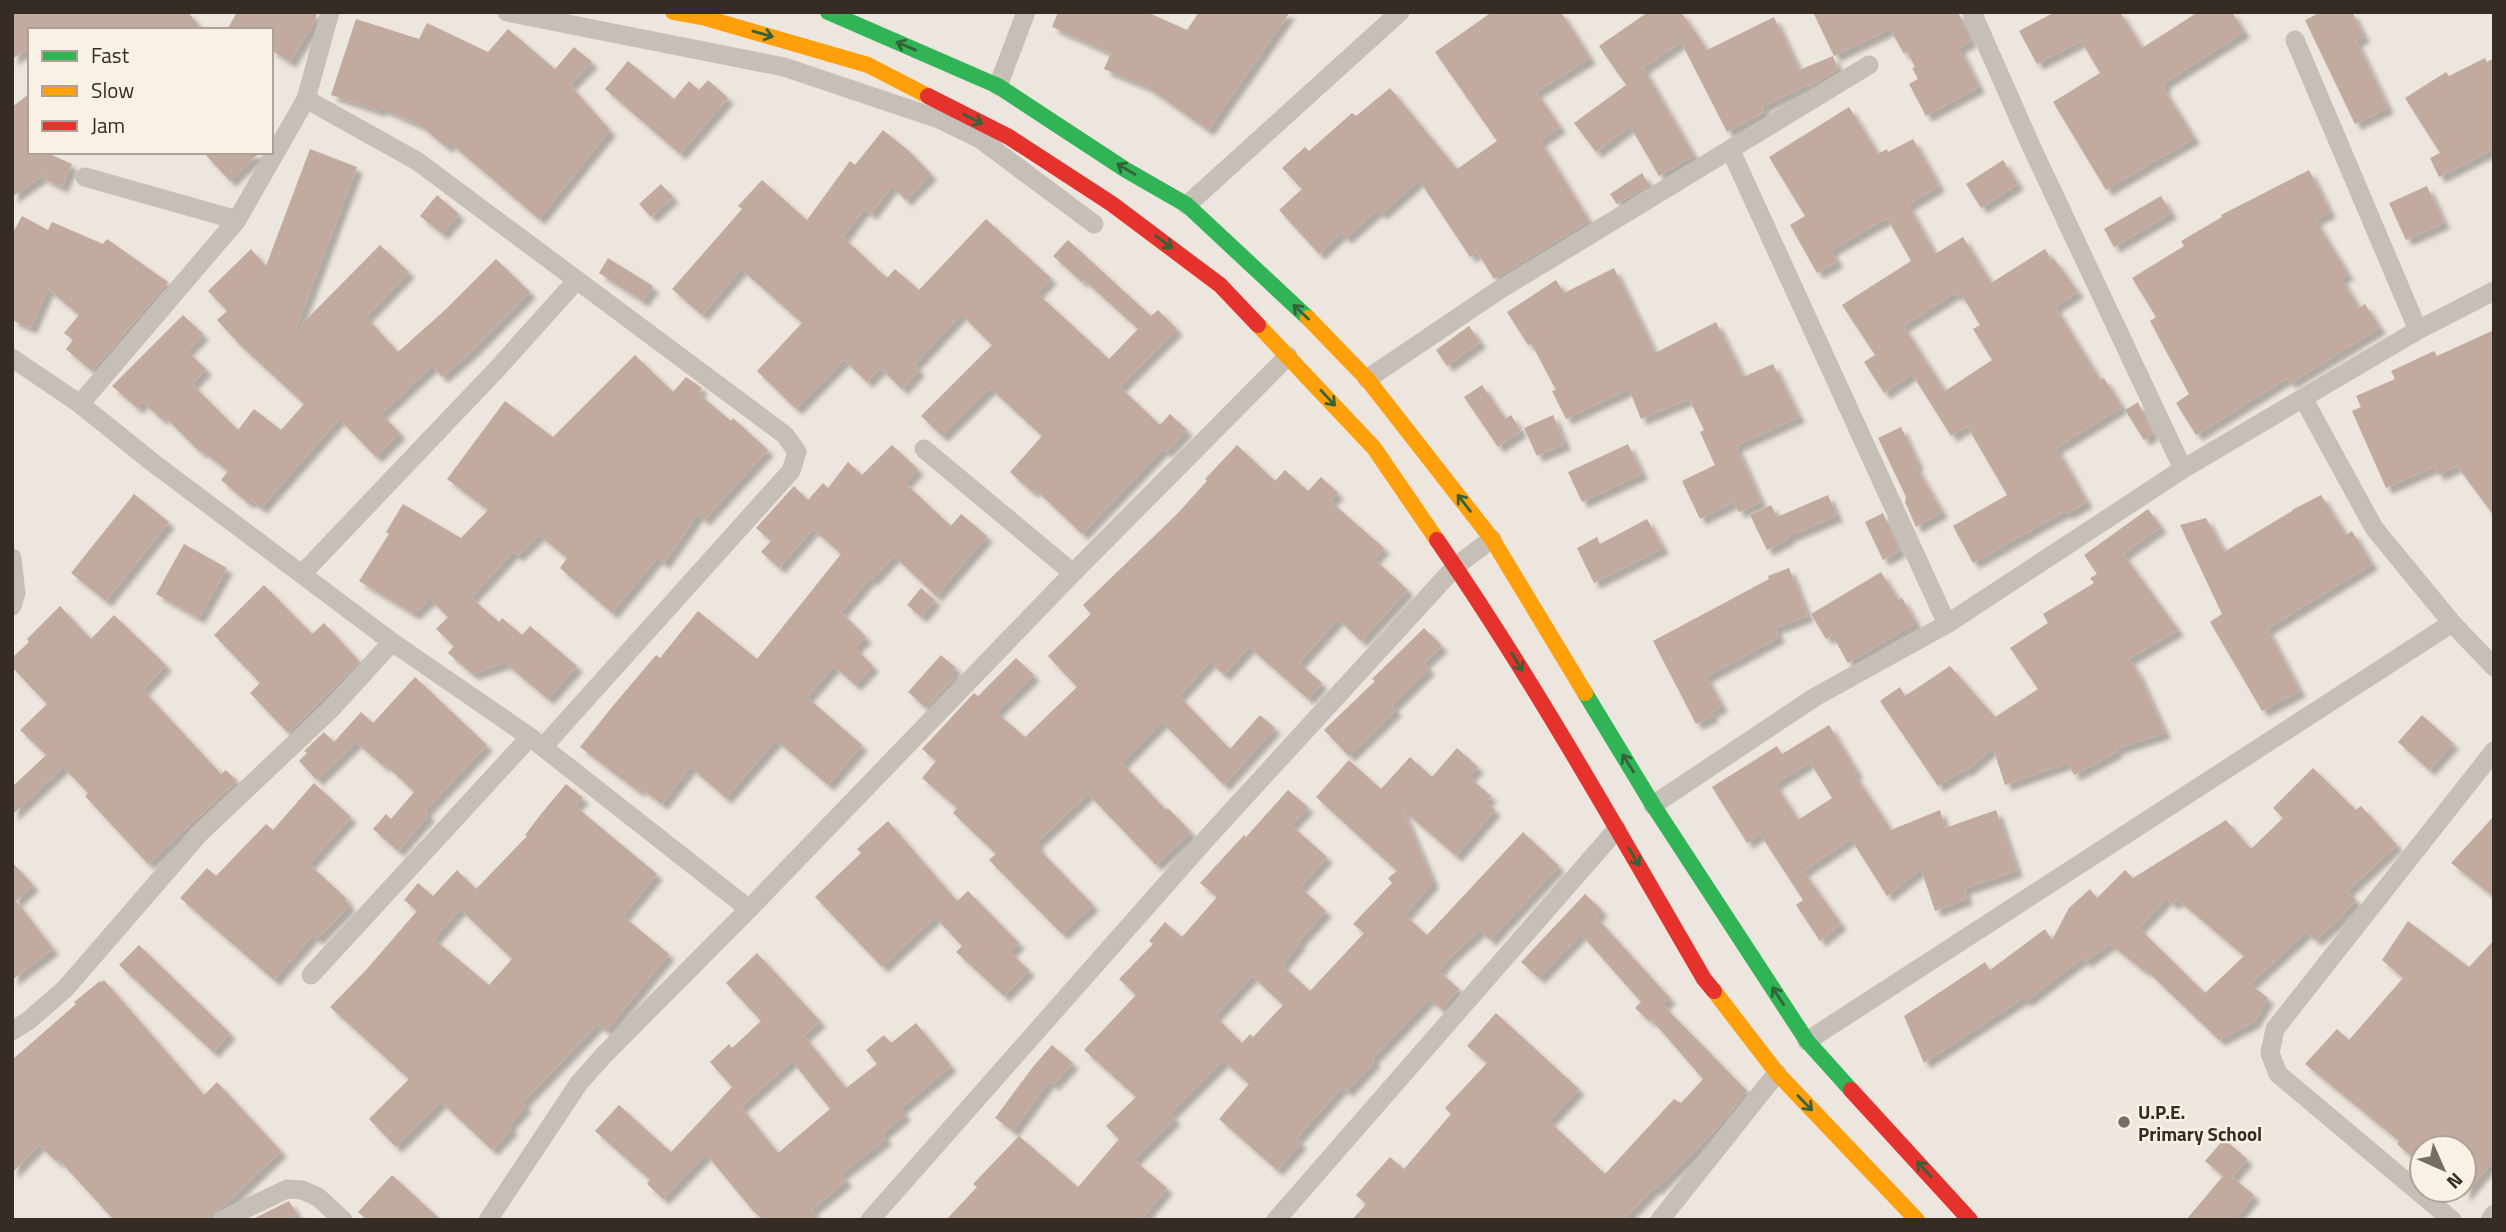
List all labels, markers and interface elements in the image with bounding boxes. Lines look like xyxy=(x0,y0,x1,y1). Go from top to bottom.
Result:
legend xyxy=(28,28,273,154)
one-way arrow xyxy=(751,29,773,42)
text: Fast xyxy=(91,39,130,71)
one-way arrow xyxy=(896,39,918,52)
text: Slow xyxy=(91,74,134,106)
text: Jam xyxy=(91,109,125,141)
one-way arrow xyxy=(962,112,983,126)
one-way arrow xyxy=(1116,162,1136,176)
one-way arrow xyxy=(1154,234,1172,249)
one-way arrow xyxy=(1293,303,1310,320)
one-way arrow xyxy=(1319,390,1336,407)
one-way arrow xyxy=(1457,495,1472,513)
one-way arrow xyxy=(1510,652,1524,672)
one-way arrow xyxy=(1620,754,1634,774)
one-way arrow xyxy=(1627,847,1641,867)
one-way arrow xyxy=(1770,986,1784,1006)
one-way arrow xyxy=(1797,1094,1814,1111)
place label: U.P.E. Primary School xyxy=(2138,1097,2262,1148)
marker: U.P.E. Primary School xyxy=(2116,1114,2132,1130)
north arrow xyxy=(2408,1134,2478,1204)
one-way arrow xyxy=(1916,1160,1932,1178)
text: N xyxy=(2440,1166,2470,1196)

